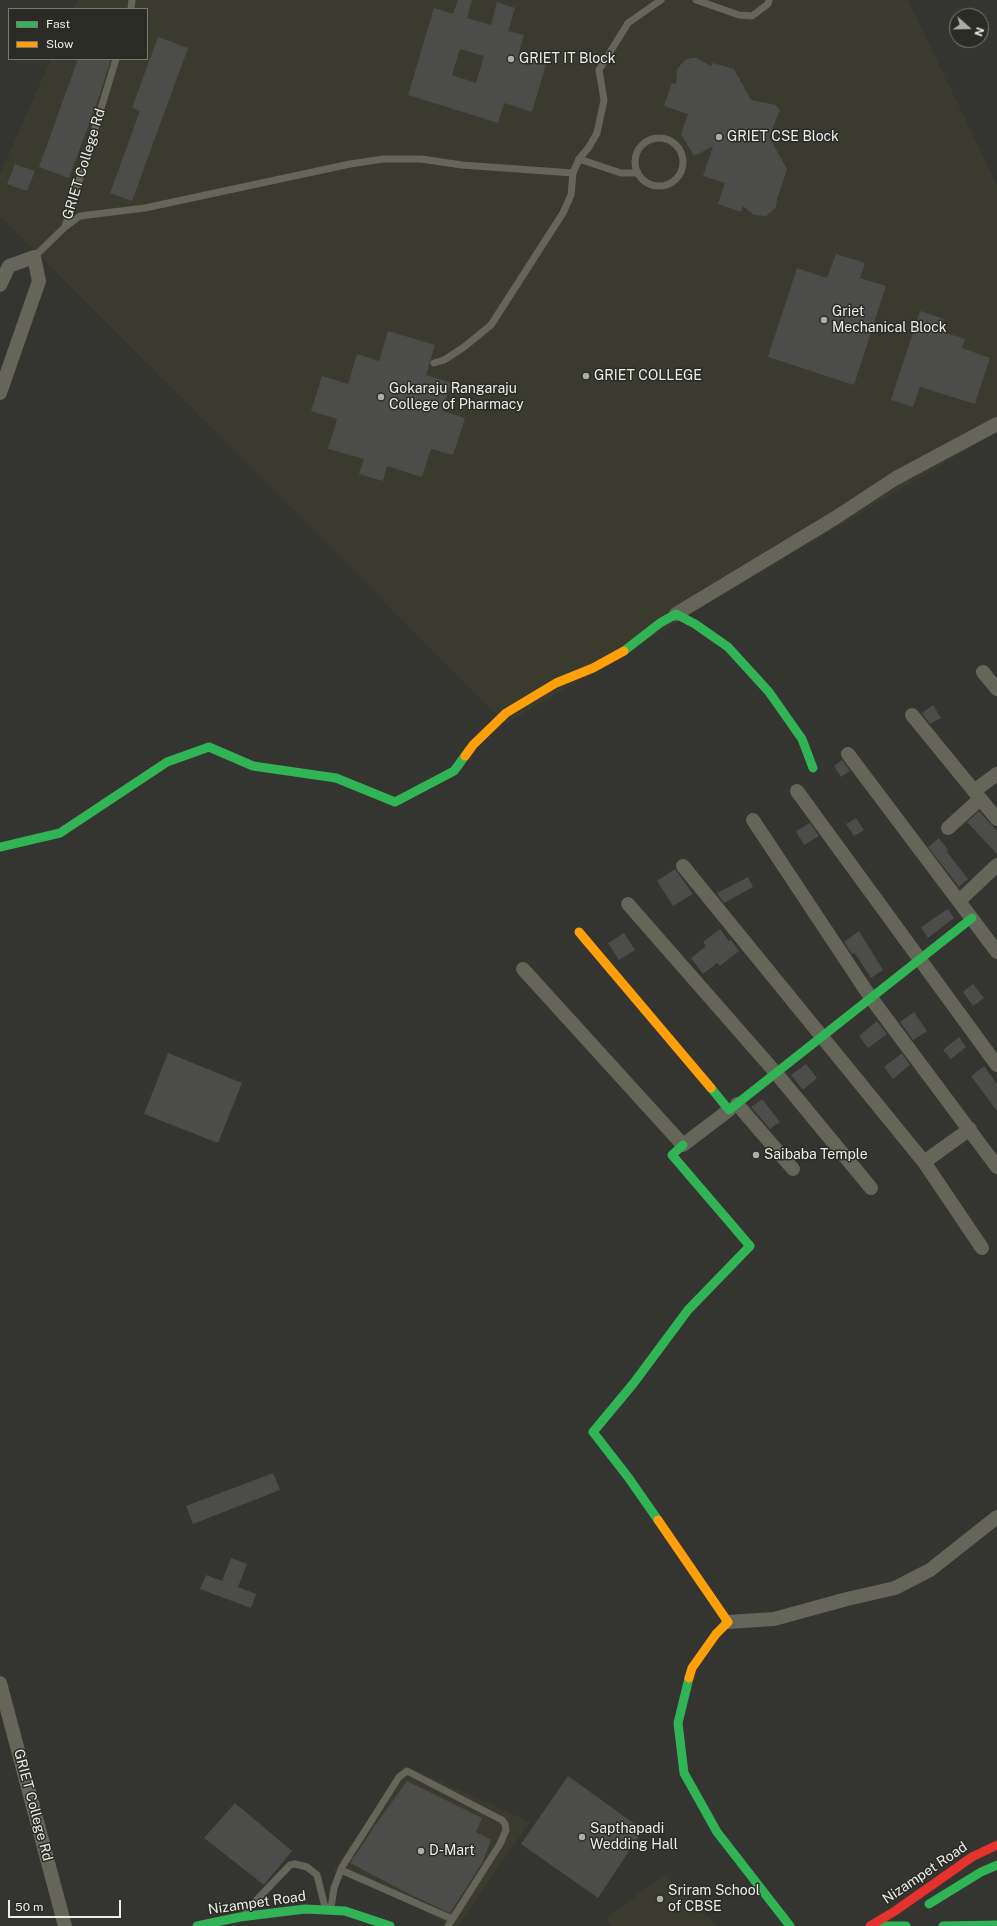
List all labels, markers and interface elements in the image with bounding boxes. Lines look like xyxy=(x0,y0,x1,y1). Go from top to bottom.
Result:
legend xyxy=(8,8,148,60)
north arrow xyxy=(949,8,989,48)
text: Fast xyxy=(46,17,70,31)
text: N xyxy=(972,26,986,38)
text: Slow xyxy=(46,37,73,51)
place label: GRIET IT Block xyxy=(519,51,616,67)
marker: GRIET IT Block xyxy=(506,54,516,64)
street label: GRIET College Rd xyxy=(59,107,109,221)
place label: GRIET CSE Block xyxy=(727,129,839,145)
marker: GRIET CSE Block xyxy=(714,132,724,142)
place label: Griet Mechanical Block xyxy=(832,304,947,336)
marker: Griet Mechanical Block xyxy=(819,315,829,325)
place label: GRIET COLLEGE xyxy=(594,368,702,384)
marker: GRIET COLLEGE xyxy=(581,371,591,381)
place label: Gokaraju Rangaraju College of Pharmacy xyxy=(389,381,524,414)
marker: Gokaraju Rangaraju College of Pharmacy xyxy=(376,392,386,402)
place label: Saibaba Temple xyxy=(764,1147,868,1163)
marker: Saibaba Temple xyxy=(751,1150,761,1160)
street label: GRIET College Rd xyxy=(10,1747,56,1863)
place label: Sapthapadi Wedding Hall xyxy=(590,1821,678,1854)
marker: Sapthapadi Wedding Hall xyxy=(577,1832,587,1842)
street label: Nizampet Road xyxy=(879,1838,971,1908)
place label: D-Mart xyxy=(429,1843,475,1859)
marker: D-Mart xyxy=(416,1846,426,1856)
place label: Sriram School of CBSE xyxy=(668,1883,760,1916)
street label: Nizampet Road xyxy=(207,1888,307,1918)
scale bar xyxy=(10,1892,123,1918)
marker: Sriram School of CBSE xyxy=(655,1894,665,1904)
text: 50 m xyxy=(15,1900,43,1914)

